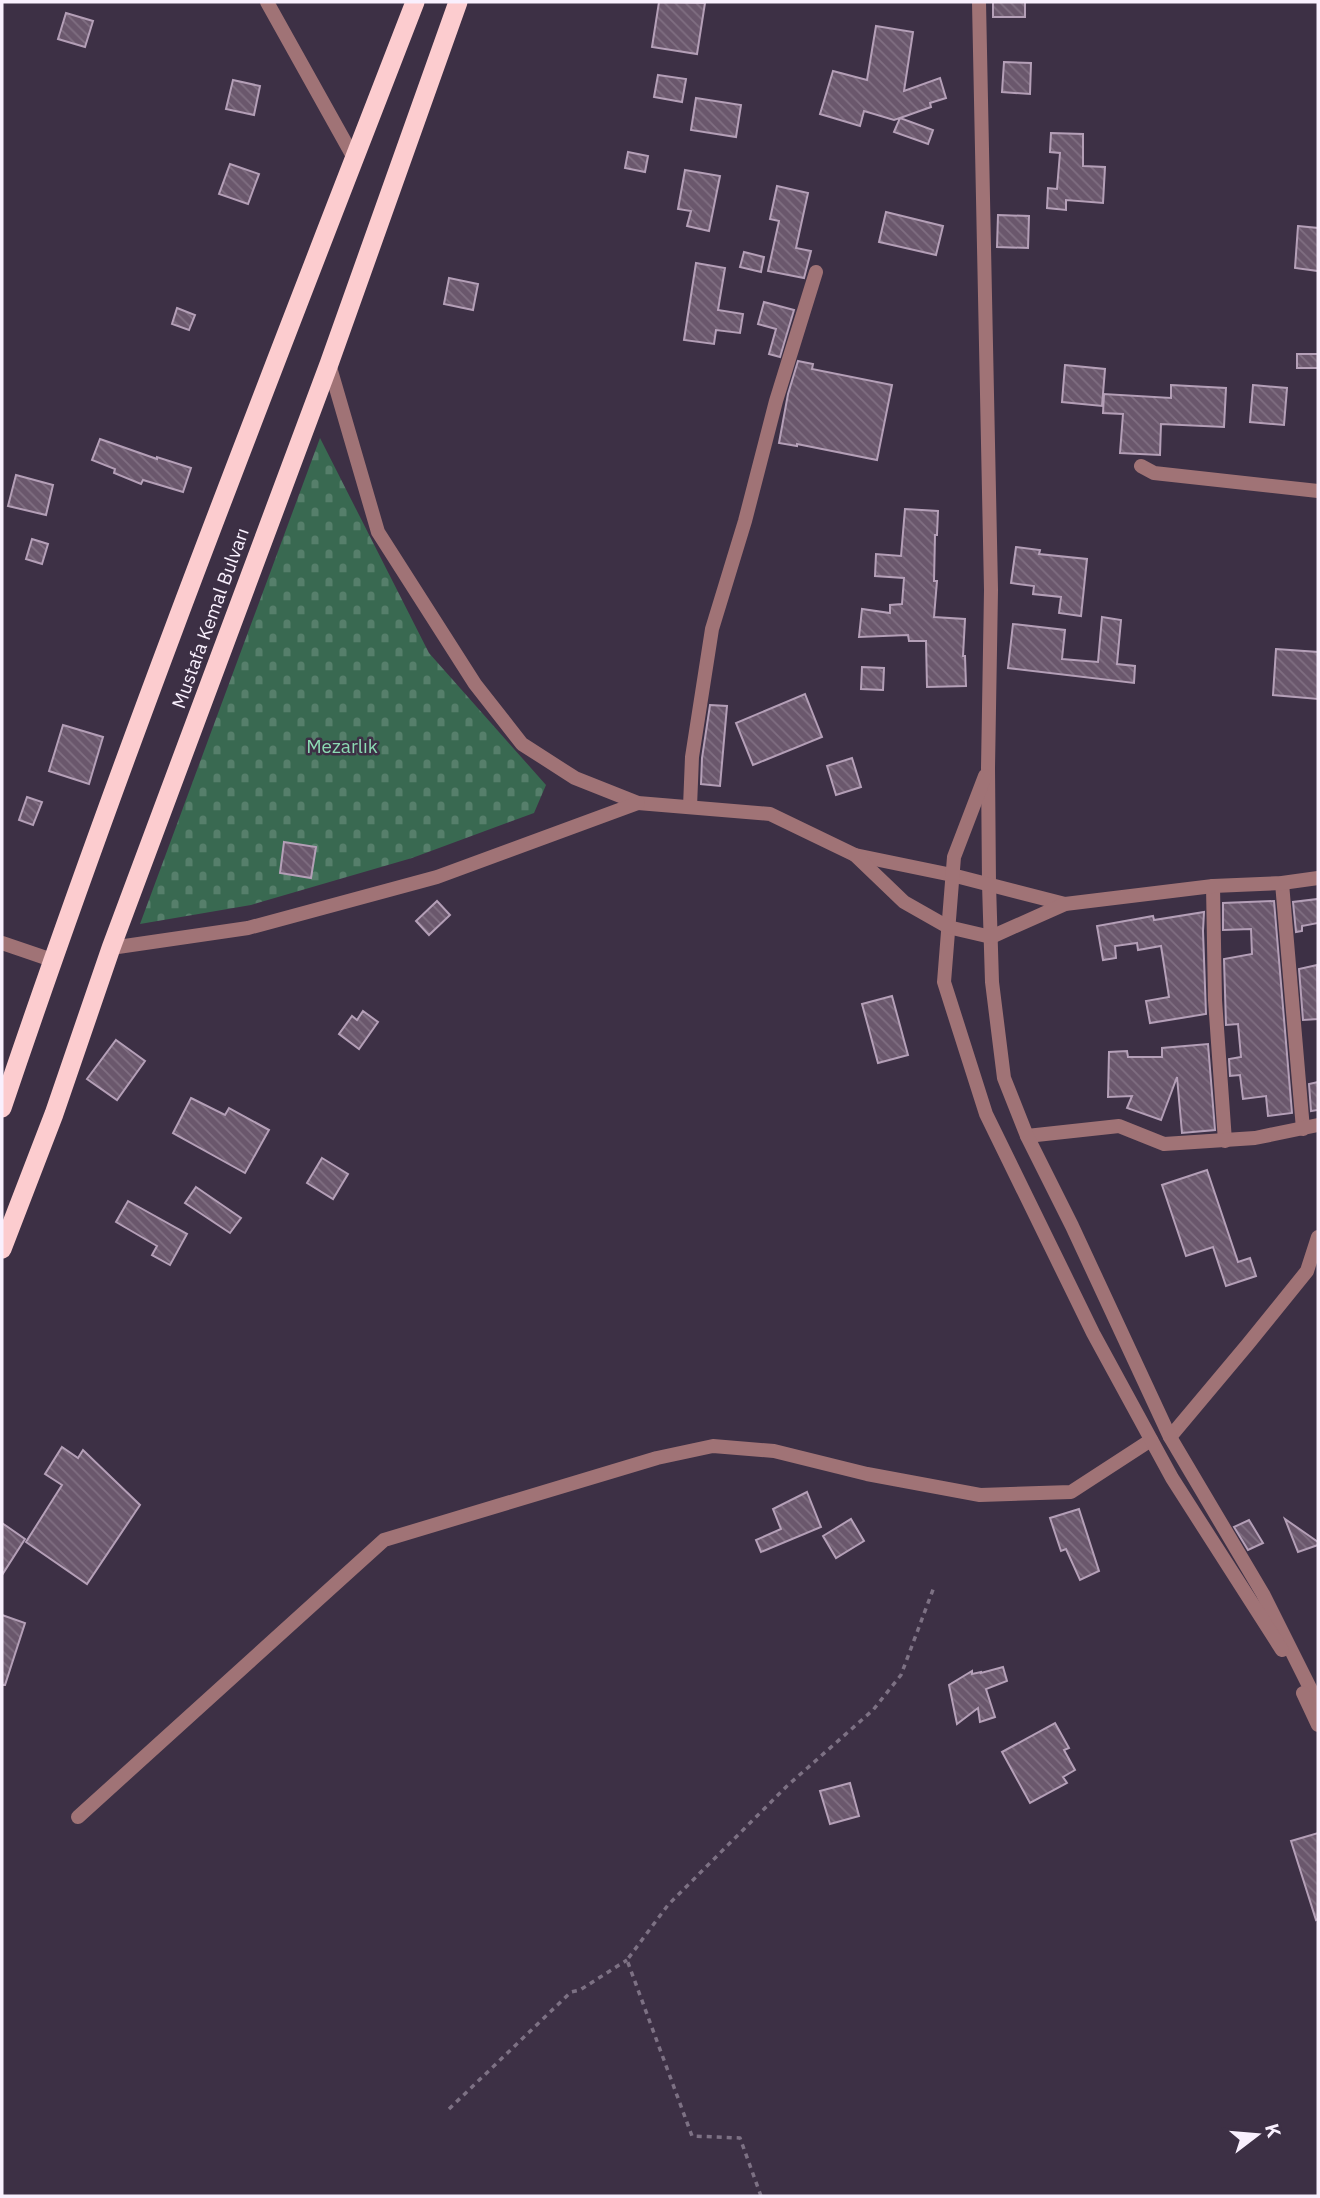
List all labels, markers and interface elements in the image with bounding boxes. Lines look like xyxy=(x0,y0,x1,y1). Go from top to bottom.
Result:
street label: Mustafa Kemal Bulvarı xyxy=(166,524,254,712)
park label: Mezarlık xyxy=(306,734,378,758)
north arrow xyxy=(1222,2100,1292,2170)
text: K xyxy=(1260,2121,1287,2140)

